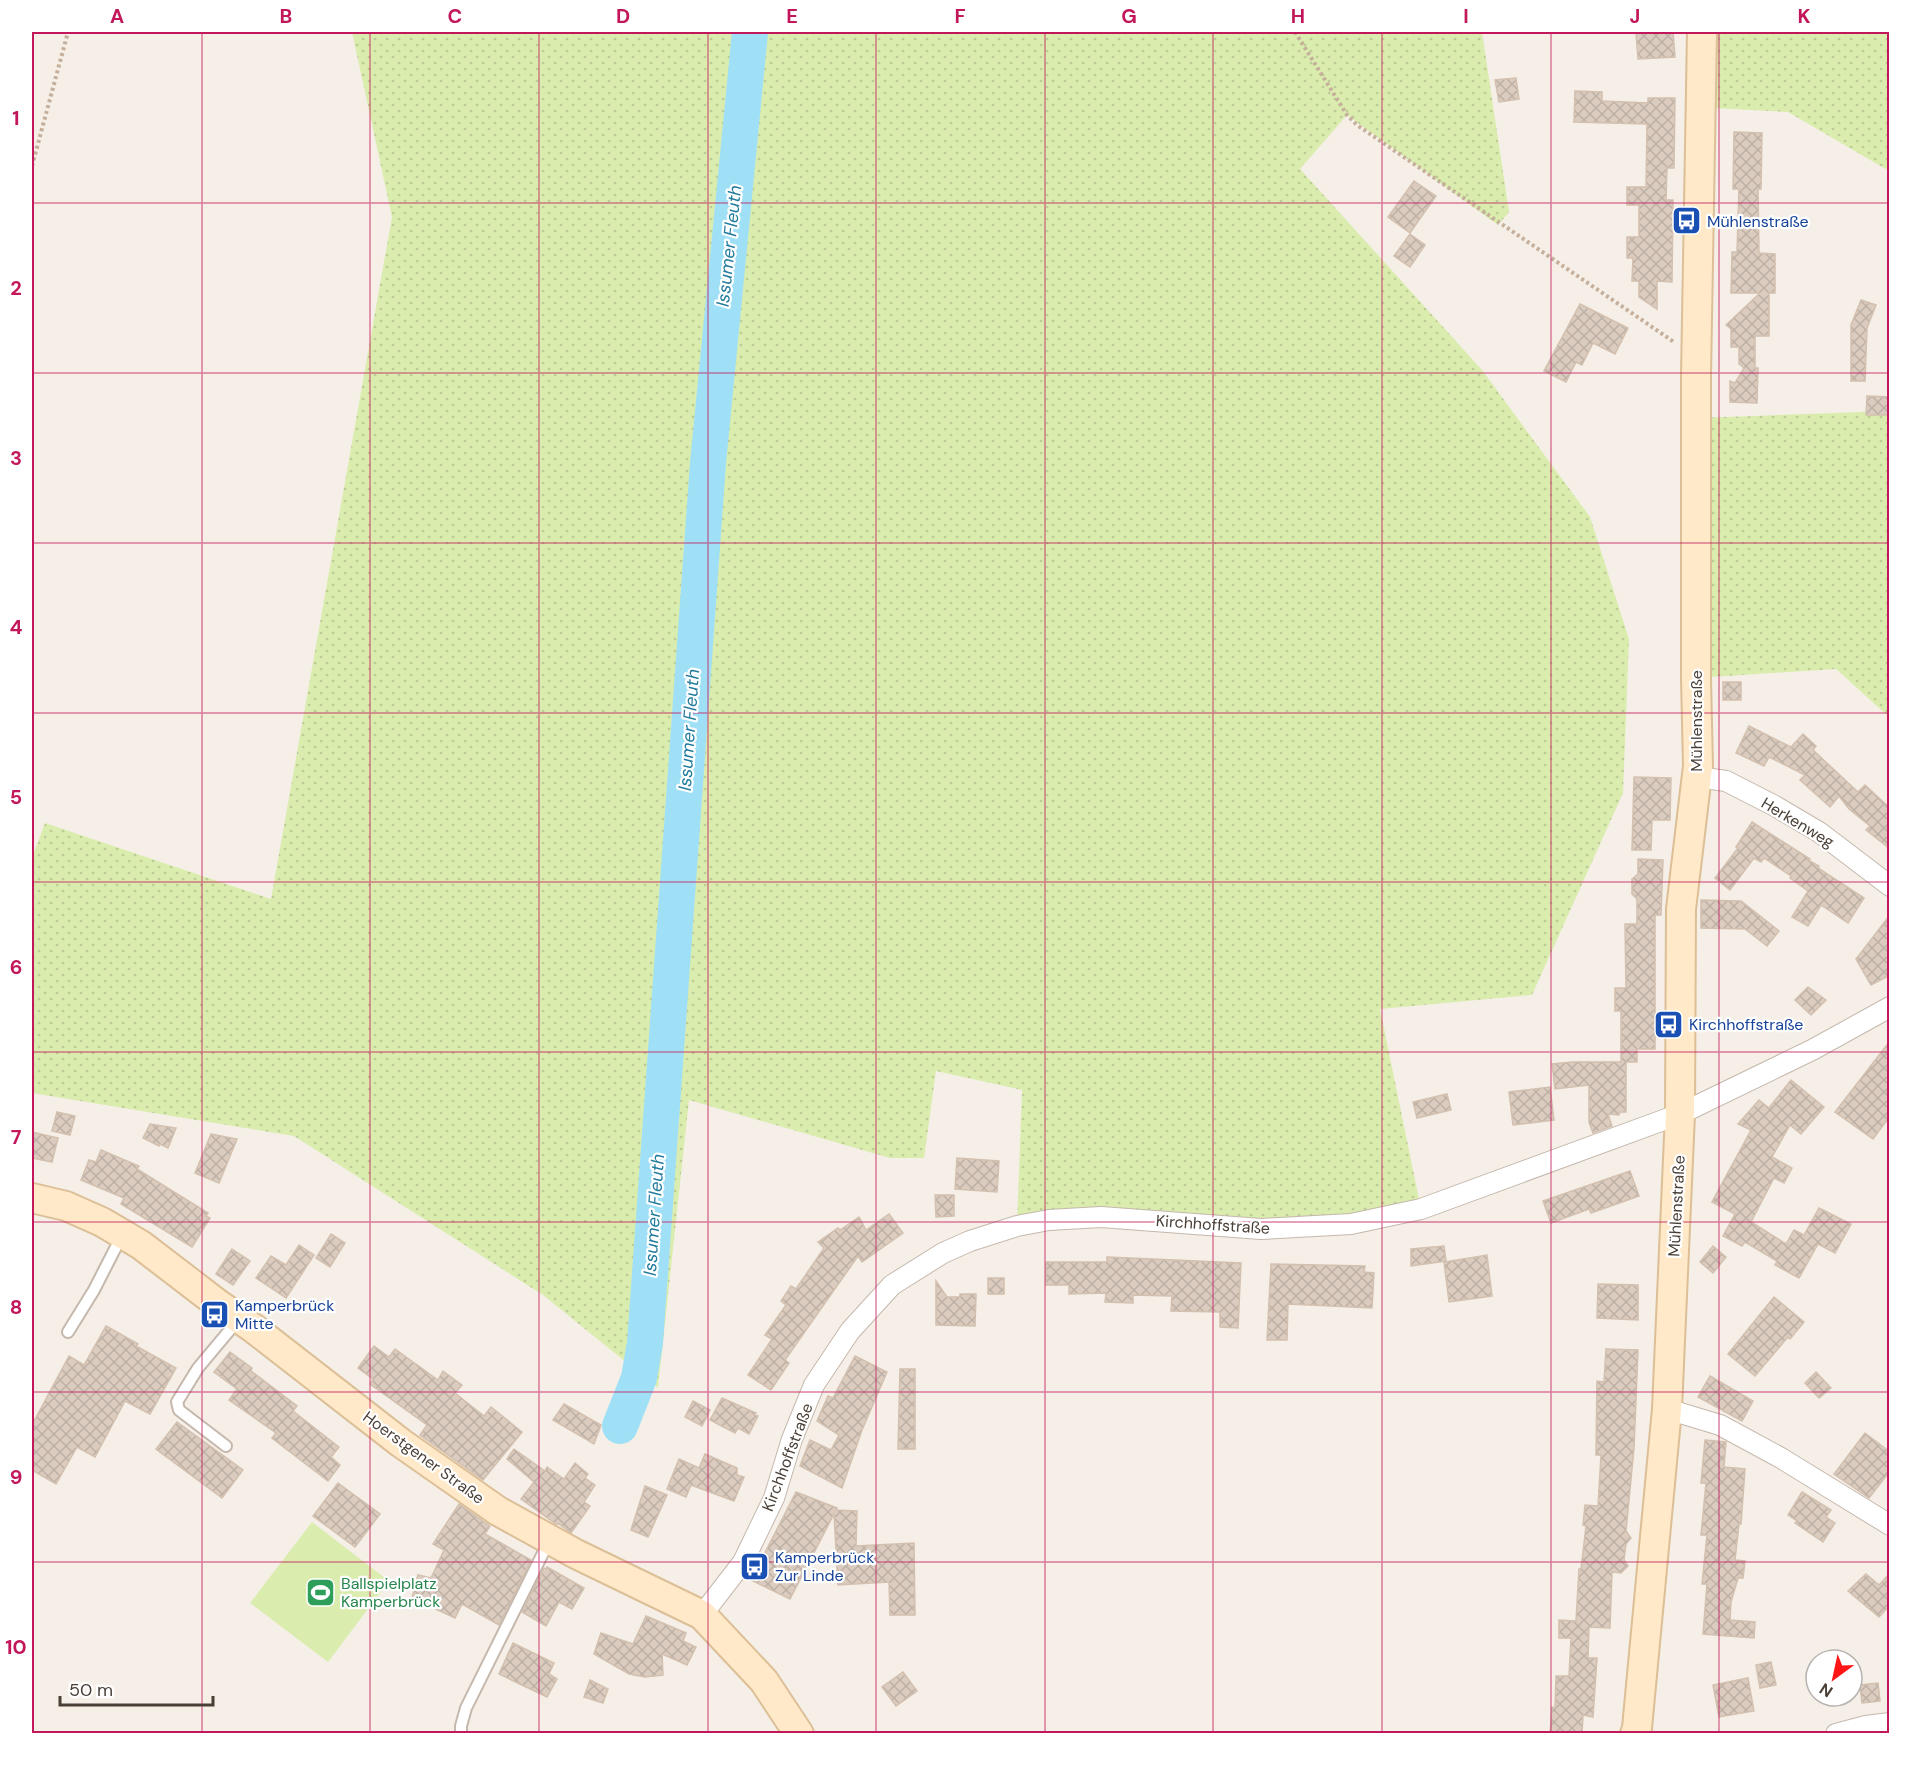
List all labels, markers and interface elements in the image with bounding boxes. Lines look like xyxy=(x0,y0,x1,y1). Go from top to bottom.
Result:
text: A xyxy=(110,3,124,29)
text: B xyxy=(280,3,292,29)
text: C xyxy=(448,3,462,29)
text: D xyxy=(616,3,630,29)
text: E xyxy=(786,3,798,29)
text: F xyxy=(954,3,966,29)
text: G xyxy=(1121,3,1137,29)
text: H xyxy=(1291,3,1305,29)
text: I xyxy=(1463,3,1469,29)
text: J xyxy=(1630,3,1640,29)
text: K xyxy=(1797,3,1811,29)
text: 1 xyxy=(12,105,20,131)
water label: Issumer Fleuth xyxy=(711,184,747,308)
bus stop icon: Mühlenstraße xyxy=(1670,205,1702,237)
place label: Mühlenstraße xyxy=(1707,211,1809,232)
text: 2 xyxy=(10,275,22,301)
text: 3 xyxy=(10,445,22,471)
text: 4 xyxy=(10,614,23,640)
water label: Issumer Fleuth xyxy=(673,668,705,792)
street label: Mühlenstraße xyxy=(1686,670,1707,772)
text: 5 xyxy=(10,784,22,810)
street label: Herkenweg xyxy=(1757,792,1838,852)
text: 6 xyxy=(10,954,22,980)
bus stop icon: Kirchhoffstraße xyxy=(1652,1008,1684,1040)
place label: Kirchhoffstraße xyxy=(1689,1014,1803,1035)
text: 7 xyxy=(11,1124,22,1150)
water label: Issumer Fleuth xyxy=(638,1153,670,1277)
street label: Mühlenstraße xyxy=(1663,1155,1690,1257)
street label: Kirchhoffstraße xyxy=(1155,1210,1271,1239)
text: 8 xyxy=(10,1294,22,1320)
place label: Kamperbrück Mitte xyxy=(235,1295,334,1334)
bus stop icon: Kamperbrück Mitte xyxy=(198,1298,230,1330)
street label: Kirchhoffstraße xyxy=(757,1400,818,1514)
street label: Hoerstgener Straße xyxy=(359,1406,489,1509)
text: 9 xyxy=(10,1464,22,1490)
place label: Kamperbrück Zur Linde xyxy=(775,1547,874,1586)
bus stop icon: Kamperbrück Zur Linde xyxy=(738,1550,770,1582)
place label: Ballspielplatz Kamperbrück xyxy=(341,1573,440,1612)
sports icon: Ballspielplatz Kamperbrück xyxy=(304,1576,336,1608)
text: 10 xyxy=(5,1634,27,1660)
north arrow xyxy=(1804,1648,1864,1708)
scale bar xyxy=(60,1669,213,1707)
text: 50 m xyxy=(69,1678,113,1702)
text: N xyxy=(1815,1678,1837,1702)

